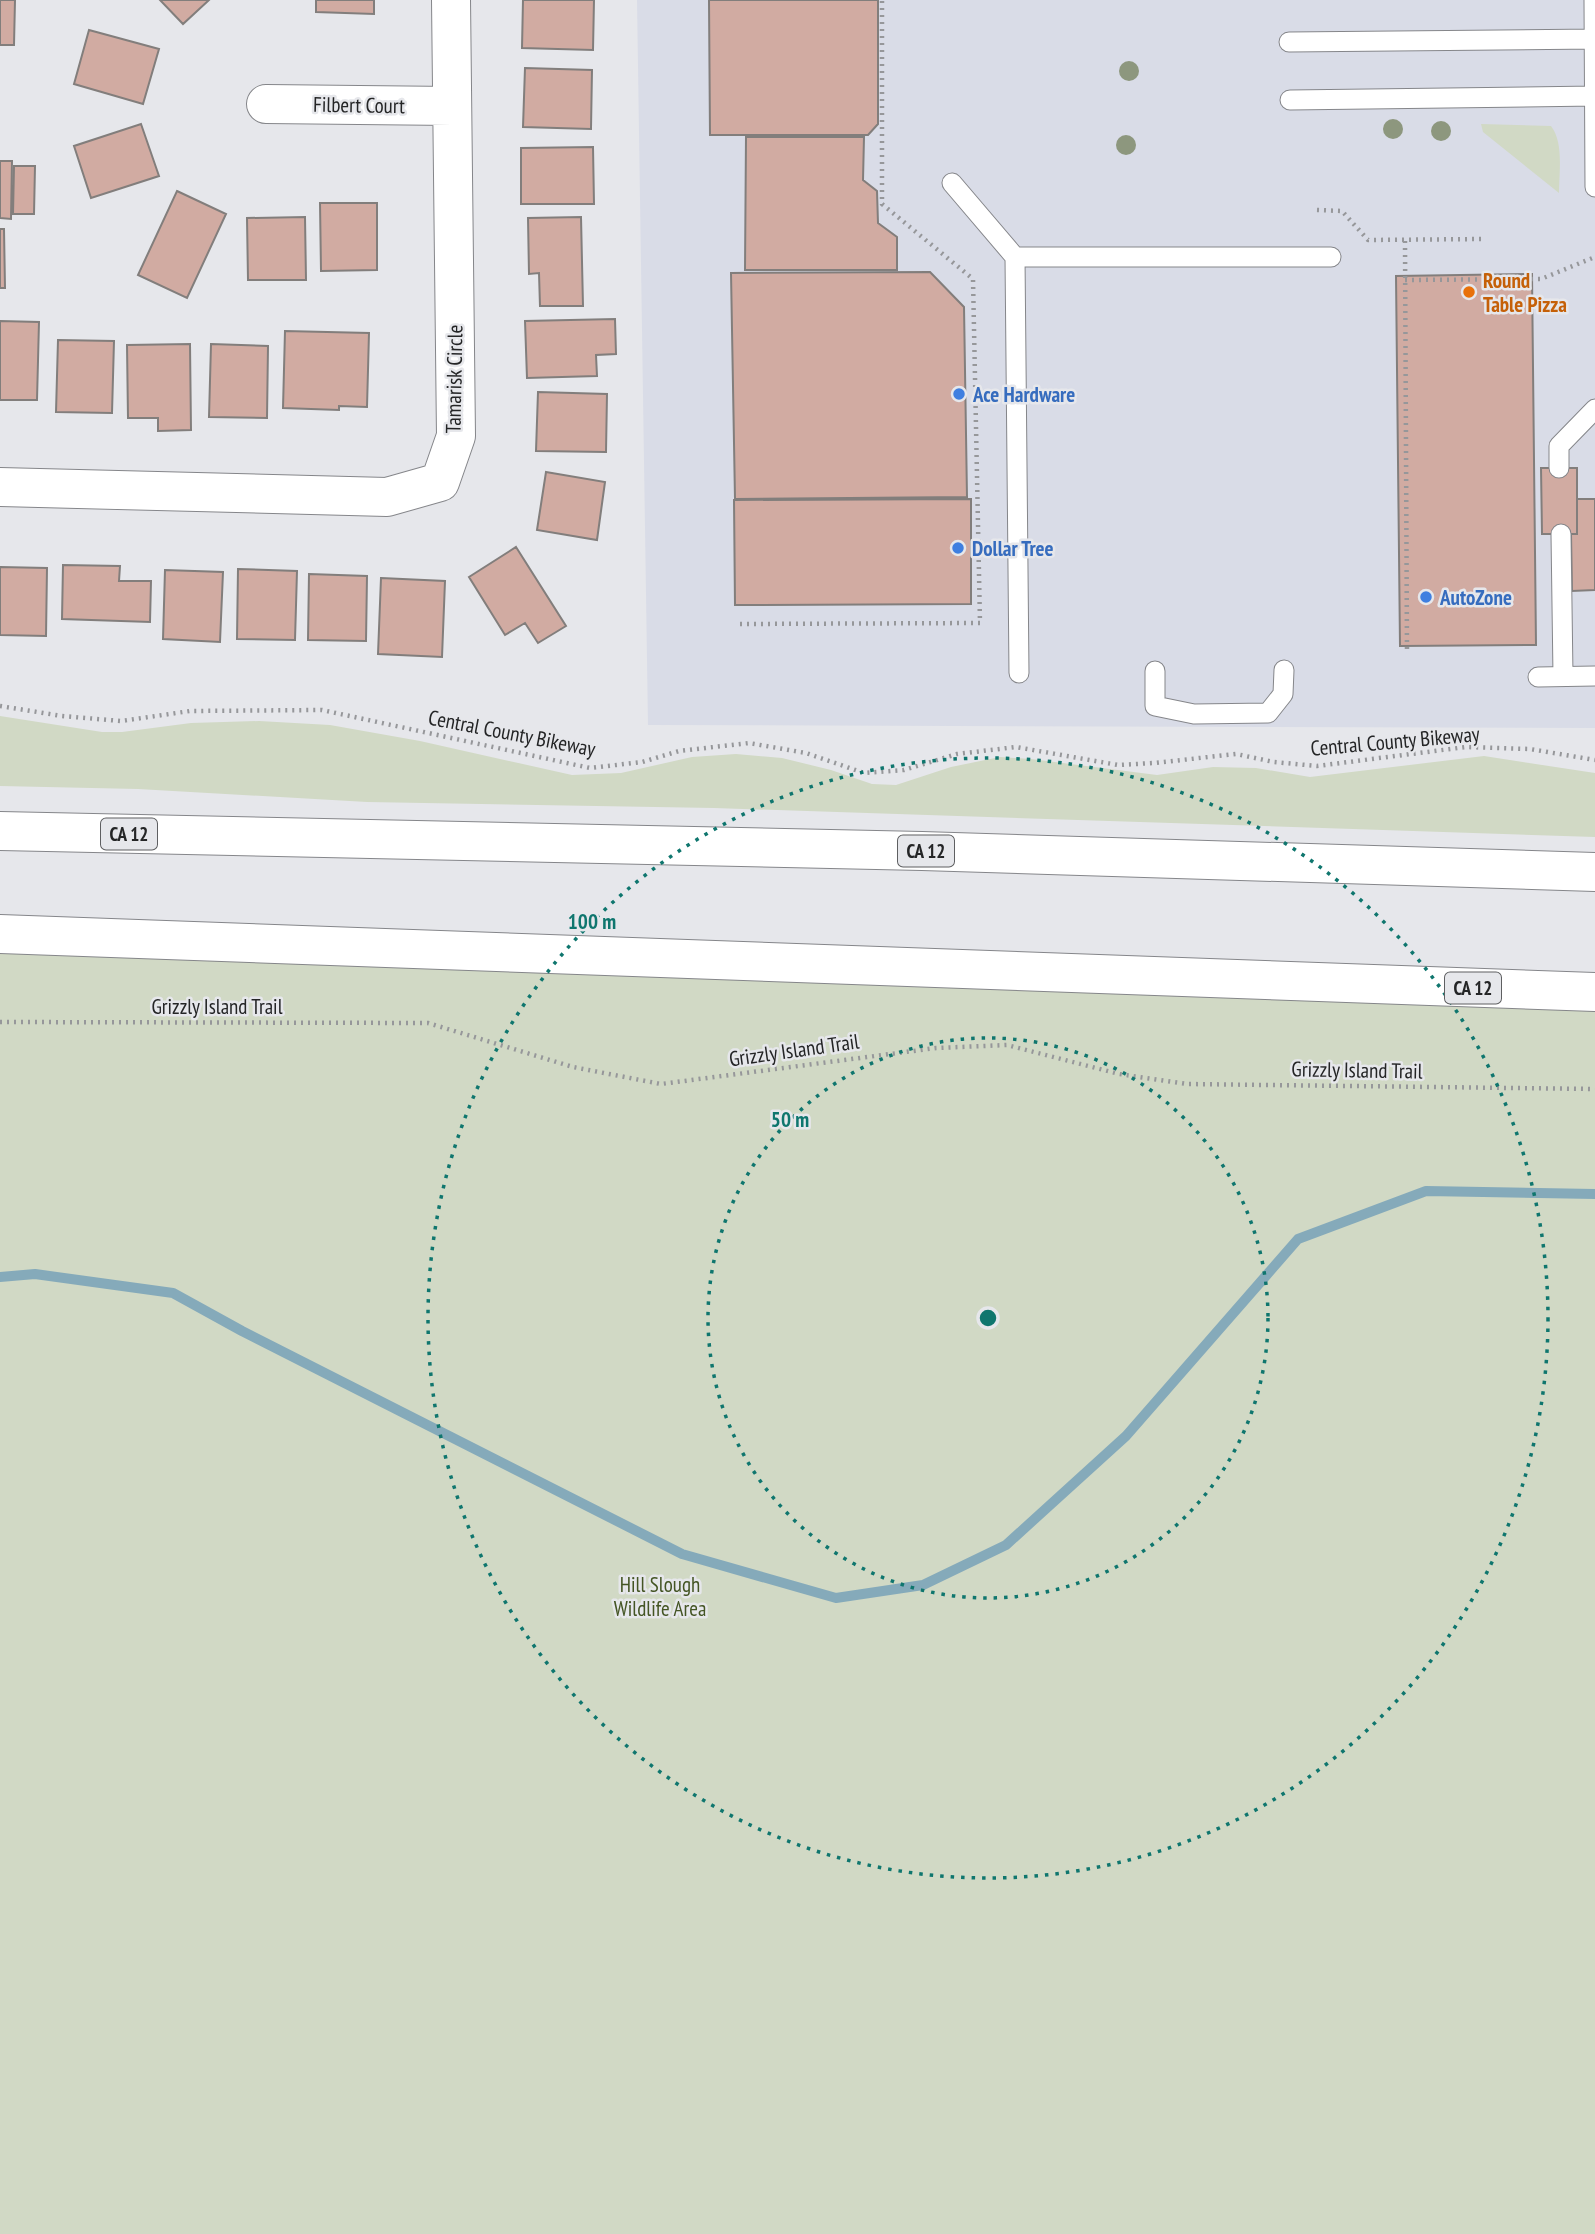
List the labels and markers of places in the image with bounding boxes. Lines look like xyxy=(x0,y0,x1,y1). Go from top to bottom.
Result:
place label: Round Table Pizza xyxy=(1483,267,1567,318)
marker: Round Table Pizza xyxy=(1461,284,1477,300)
place label: Ace Hardware xyxy=(972,381,1075,408)
marker: Ace Hardware xyxy=(951,386,967,402)
place label: Dollar Tree xyxy=(972,535,1054,562)
marker: Dollar Tree xyxy=(950,540,966,556)
place label: AutoZone xyxy=(1439,584,1512,611)
marker: AutoZone xyxy=(1418,589,1434,605)
centre of rings xyxy=(976,1306,1000,1330)

